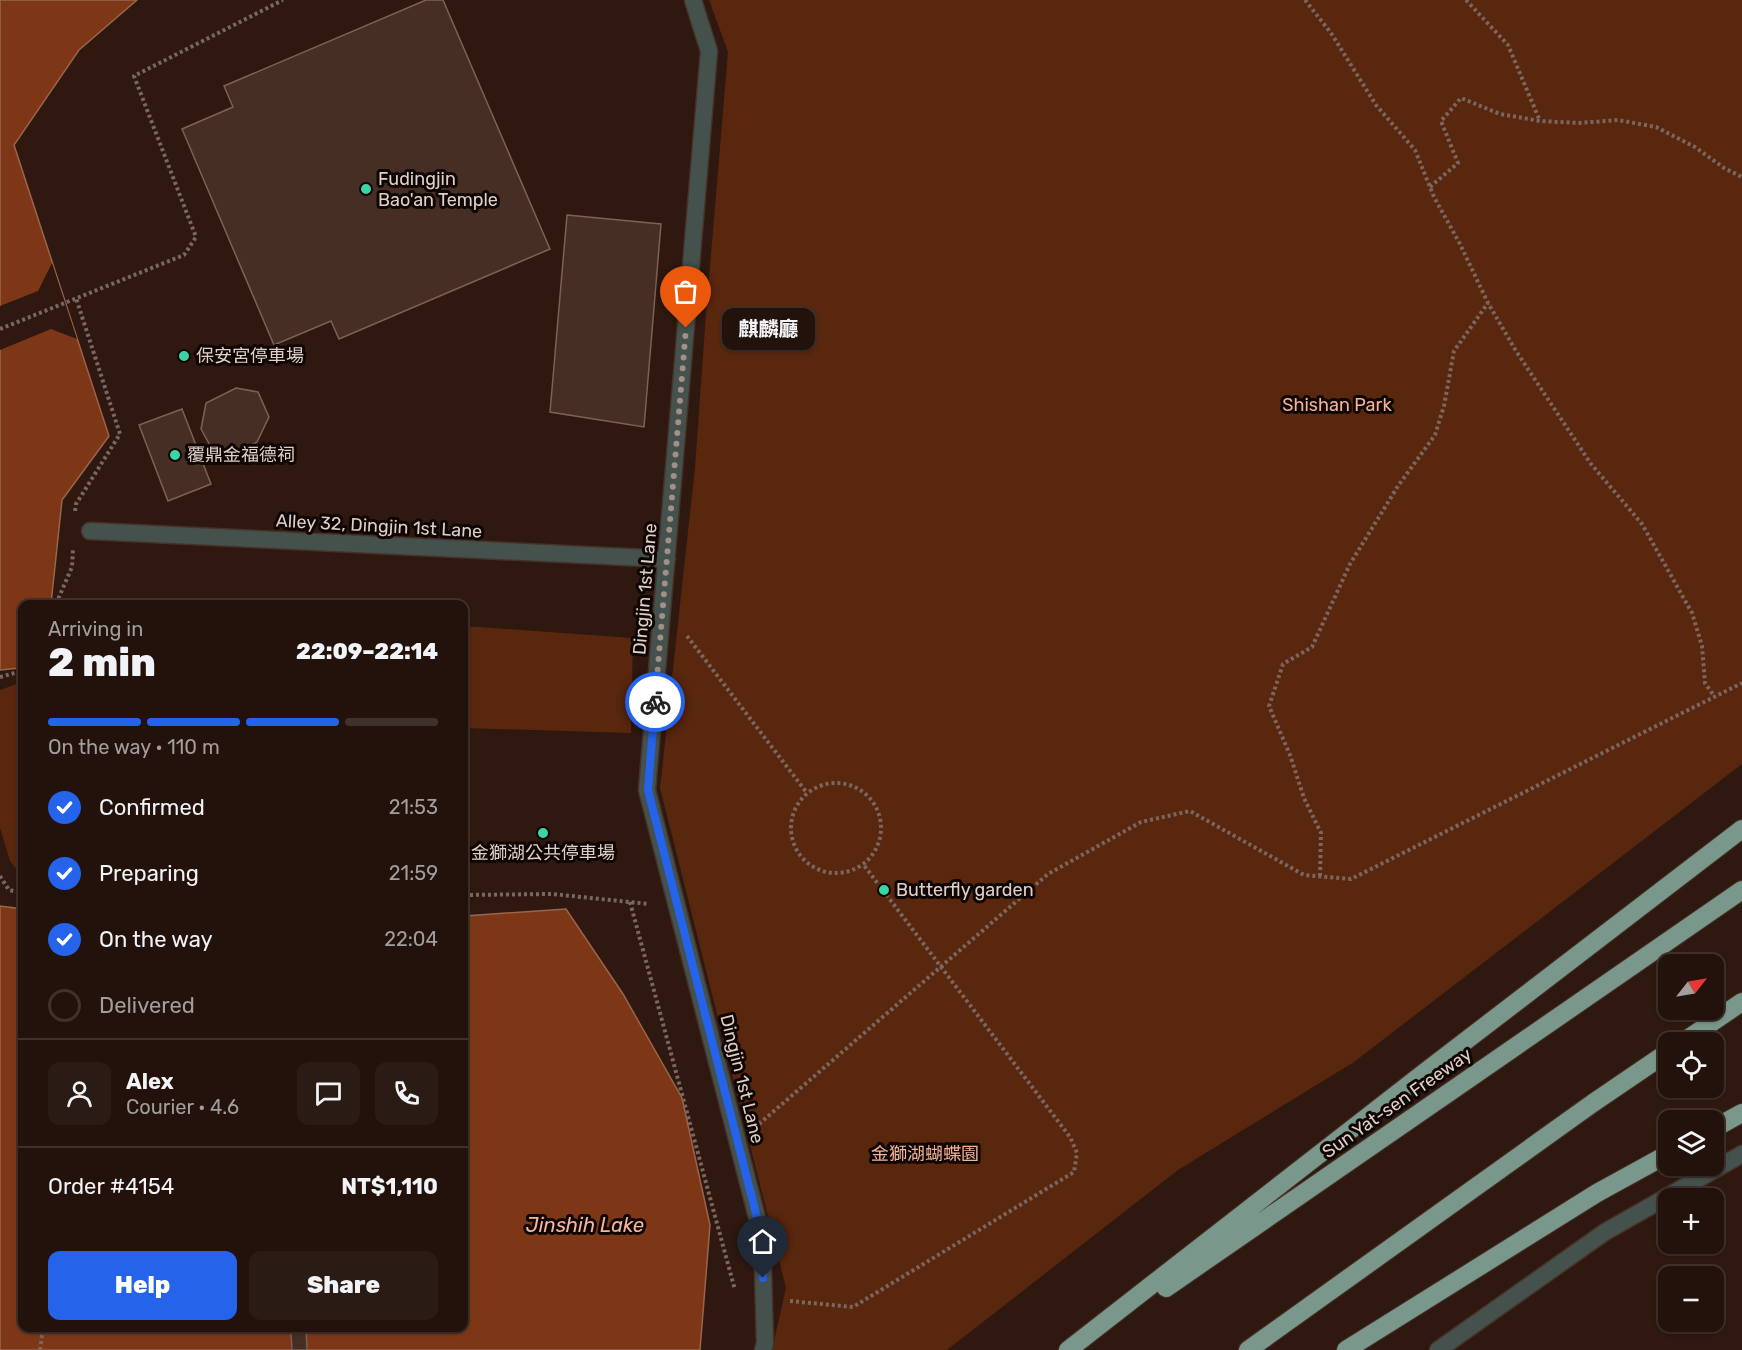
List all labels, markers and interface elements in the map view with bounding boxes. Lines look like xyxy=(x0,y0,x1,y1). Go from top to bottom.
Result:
place label: Fudingjin Bao'an Temple xyxy=(378,168,498,211)
marker: Fudingjin Bao'an Temple xyxy=(359,182,373,196)
pin xyxy=(660,266,711,328)
icon: bag xyxy=(669,275,702,308)
callout: 麒麟廳 xyxy=(722,307,815,349)
text: 麒麟廳 xyxy=(739,317,799,341)
place label: 保安宮停車場 xyxy=(196,345,304,367)
marker: 保安宮停車場 xyxy=(177,349,191,363)
park label: Shishan Park xyxy=(1282,394,1392,416)
place label: 覆鼎金福德祠 xyxy=(187,444,295,466)
marker: 覆鼎金福德祠 xyxy=(168,448,182,462)
street label: Alley 32, Dingjin 1st Lane xyxy=(275,510,483,542)
street label: Dingjin 1st Lane xyxy=(628,522,662,656)
text: Arriving in xyxy=(48,617,143,641)
text: 22:09–22:14 xyxy=(296,638,438,665)
text: 2 min xyxy=(48,640,156,686)
courier xyxy=(625,672,685,732)
icon: bike xyxy=(639,686,672,719)
text: On the way · 110 m xyxy=(48,735,220,759)
icon: check xyxy=(48,791,81,824)
text: Confirmed xyxy=(99,794,205,821)
text: 21:53 xyxy=(389,795,438,819)
marker: 金獅湖公共停車場 xyxy=(536,826,550,840)
place label: 金獅湖公共停車場 xyxy=(471,842,615,864)
icon: check xyxy=(48,857,81,890)
text: Preparing xyxy=(99,860,199,887)
text: 21:59 xyxy=(389,861,438,885)
place label: Butterfly garden xyxy=(896,879,1034,901)
marker: Butterfly garden xyxy=(877,883,891,897)
icon: check xyxy=(48,923,81,956)
text: On the way xyxy=(99,926,213,953)
text: 22:04 xyxy=(384,927,438,951)
north arrow xyxy=(1658,954,1724,1020)
map controls xyxy=(1658,954,1724,1332)
text: Delivered xyxy=(99,992,195,1019)
street label: Dingjin 1st Lane xyxy=(715,1012,769,1146)
button: locate xyxy=(1658,1032,1724,1098)
street label: Sun Yat-sen Freeway xyxy=(1318,1043,1476,1163)
button: person xyxy=(48,1062,111,1125)
button: chat xyxy=(297,1062,360,1125)
button: phone xyxy=(375,1062,438,1125)
text: Alex xyxy=(126,1068,174,1095)
text: Courier · 4.6 xyxy=(126,1095,239,1119)
button: layers xyxy=(1658,1110,1724,1176)
park label: 金獅湖蝴蝶園 xyxy=(871,1143,979,1165)
text: Order #4154 xyxy=(48,1173,174,1200)
text: NT$1,110 xyxy=(341,1173,438,1200)
button: + xyxy=(1658,1188,1724,1254)
water label: Jinshih Lake xyxy=(526,1213,644,1237)
pin xyxy=(737,1216,788,1278)
icon: home xyxy=(746,1225,779,1258)
button: Help xyxy=(48,1251,237,1320)
button: Share xyxy=(249,1251,438,1320)
button: − xyxy=(1658,1266,1724,1332)

